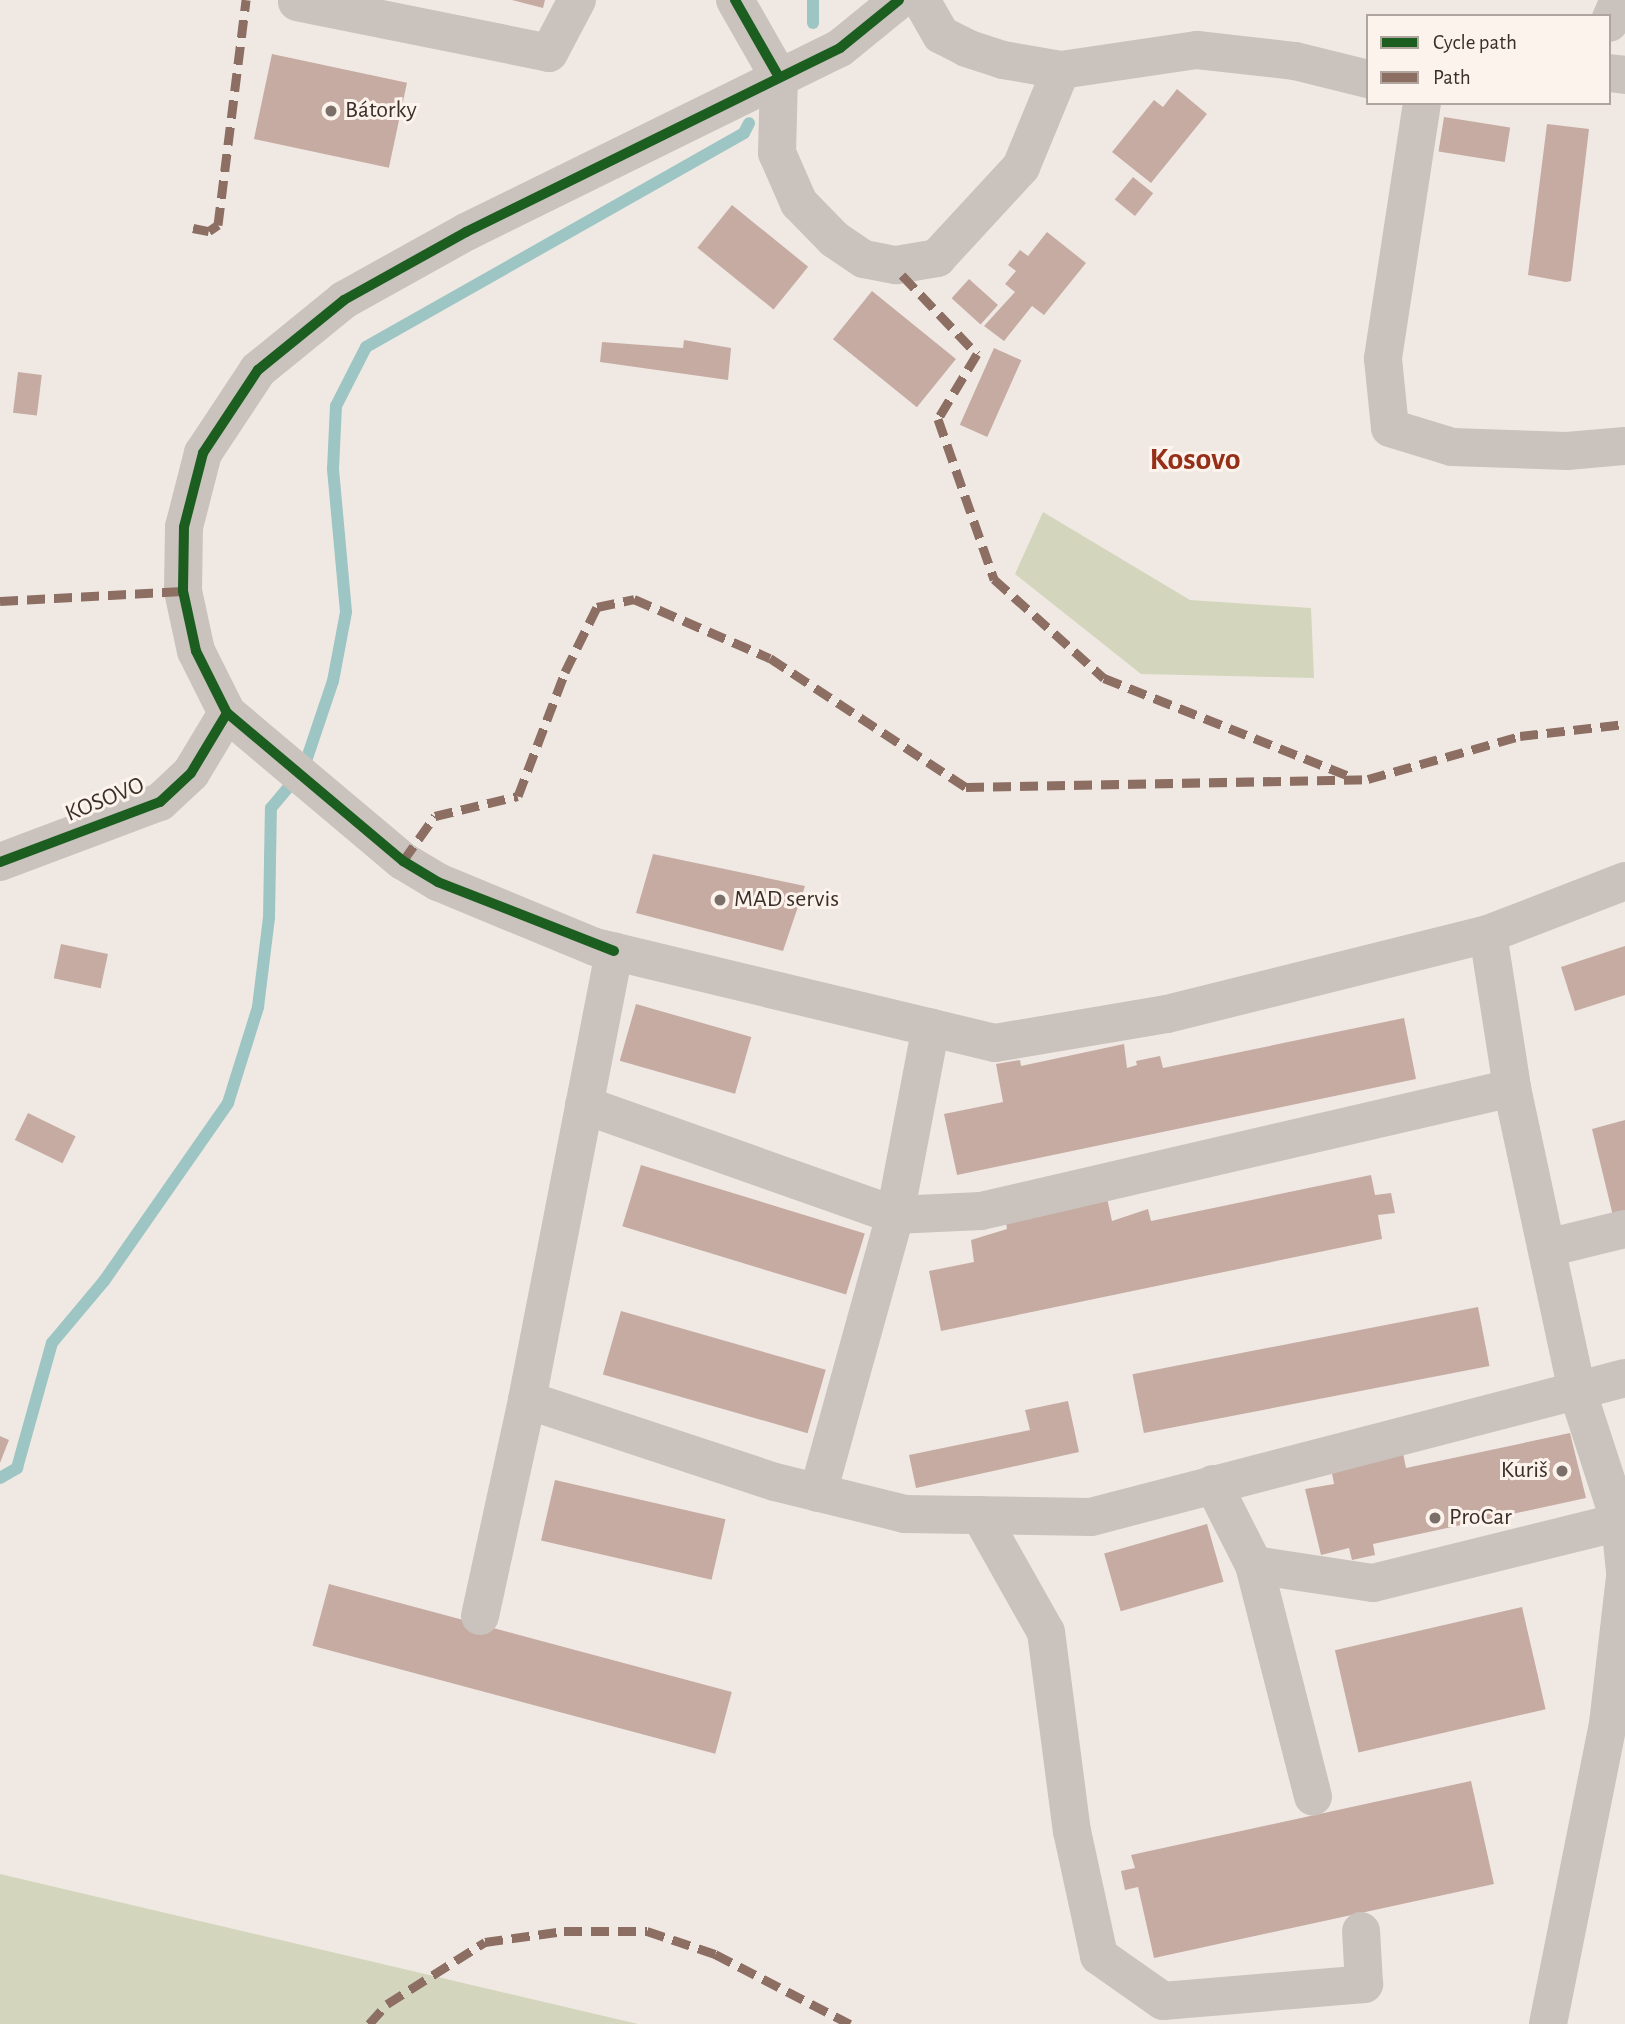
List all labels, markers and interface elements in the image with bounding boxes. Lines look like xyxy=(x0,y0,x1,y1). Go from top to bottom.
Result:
legend xyxy=(1366,14,1611,105)
text: Cycle path xyxy=(1433,32,1517,53)
text: Path xyxy=(1433,67,1471,88)
place label: Bátorky xyxy=(345,97,417,125)
marker: Bátorky xyxy=(323,103,339,119)
district label: Kosovo xyxy=(1149,440,1241,478)
street label: KOSOVO xyxy=(61,771,149,829)
place label: MAD servis xyxy=(734,886,839,914)
marker: MAD servis xyxy=(712,892,728,908)
place label: Kuriš xyxy=(1501,1457,1548,1485)
marker: Kuriš xyxy=(1554,1463,1570,1479)
place label: ProCar xyxy=(1449,1504,1512,1532)
marker: ProCar xyxy=(1427,1510,1443,1526)

